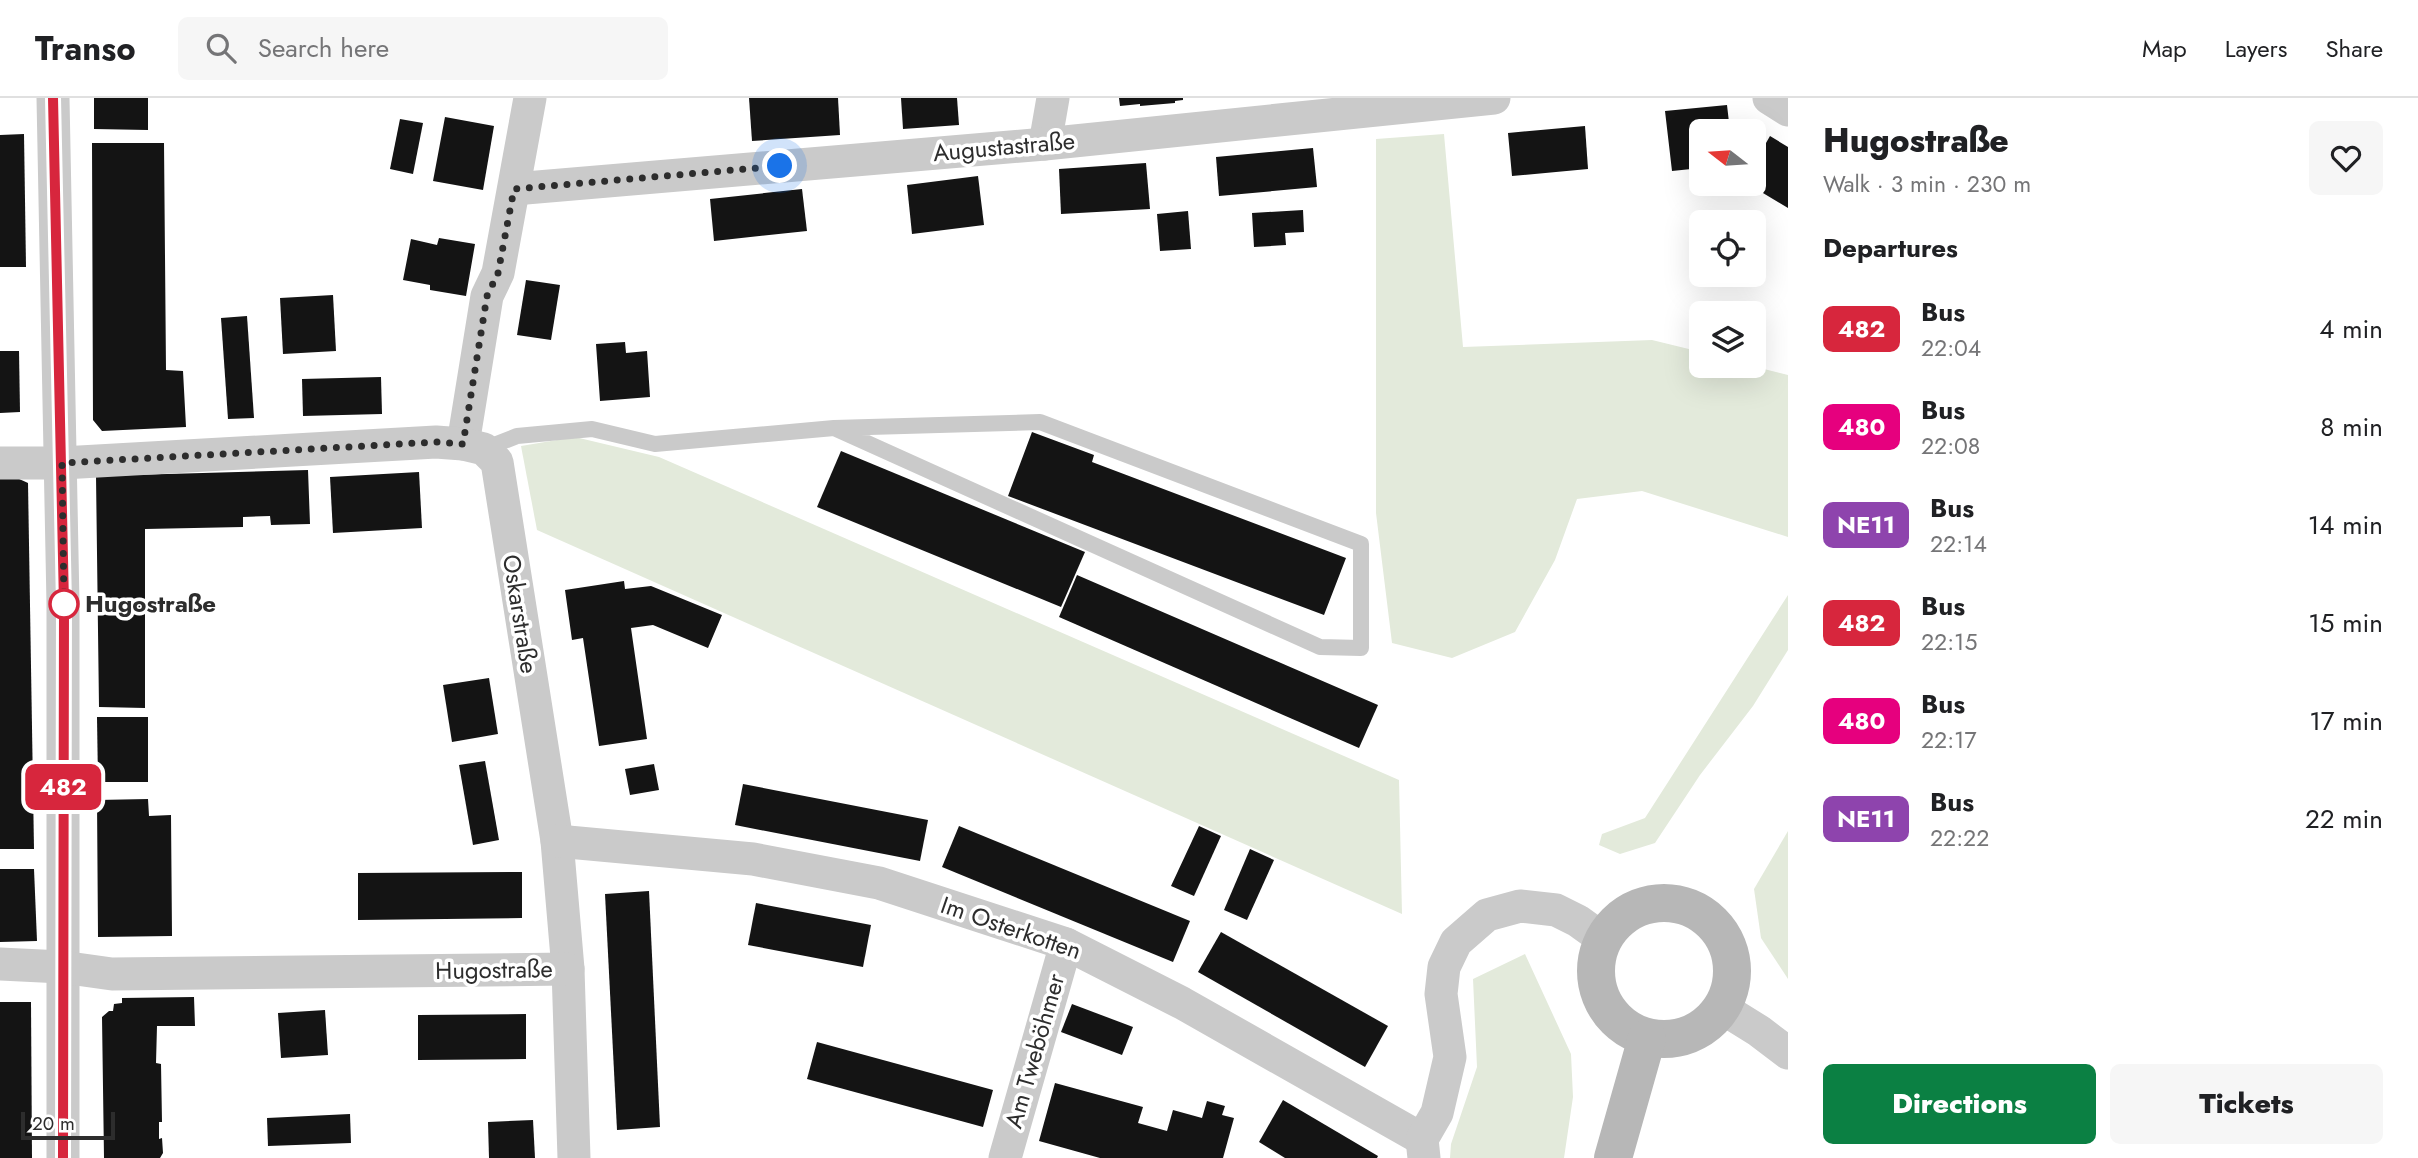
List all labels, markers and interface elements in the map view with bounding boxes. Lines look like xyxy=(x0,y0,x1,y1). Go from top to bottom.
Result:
search box xyxy=(178,17,668,80)
text: Transo xyxy=(35,25,136,72)
icon: search xyxy=(202,29,240,67)
text: Search here xyxy=(258,29,389,67)
text: Map xyxy=(2142,31,2187,66)
text: Layers xyxy=(2225,31,2287,66)
text: Share xyxy=(2325,31,2383,66)
text: Hugostraße xyxy=(1823,117,2009,164)
north arrow xyxy=(1689,119,1766,196)
map controls xyxy=(1689,119,1766,378)
button: heart xyxy=(2309,121,2383,195)
street label: Augustastraße xyxy=(932,123,1076,170)
your location xyxy=(762,148,797,183)
text: Walk · 3 min · 230 m xyxy=(1823,167,2031,201)
button: locate xyxy=(1689,210,1766,287)
text: Departures xyxy=(1823,229,1958,267)
text: Bus xyxy=(1921,293,1965,331)
button: layers xyxy=(1689,301,1766,378)
text: 4 min xyxy=(2319,310,2383,348)
text: 482 xyxy=(1838,311,1885,346)
text: 22:04 xyxy=(1921,331,1981,365)
text: Bus xyxy=(1921,391,1965,429)
text: 8 min xyxy=(2320,408,2383,446)
text: 480 xyxy=(1838,409,1885,444)
text: 22:08 xyxy=(1921,429,1980,463)
text: Bus xyxy=(1930,489,1974,527)
text: 14 min xyxy=(2308,506,2383,544)
text: NE11 xyxy=(1837,507,1895,542)
text: 22:14 xyxy=(1930,527,1987,561)
street label: Oskarstraße xyxy=(494,552,547,676)
place label: Hugostraße xyxy=(85,586,216,621)
text: Bus xyxy=(1921,587,1965,625)
marker: Hugostraße xyxy=(49,589,79,619)
text: 15 min xyxy=(2308,604,2383,642)
text: 482 xyxy=(1838,605,1885,640)
text: 22:15 xyxy=(1921,625,1977,659)
text: Bus xyxy=(1921,685,1965,723)
text: 17 min xyxy=(2309,702,2383,740)
text: 480 xyxy=(1838,703,1885,738)
text: 22:17 xyxy=(1921,723,1977,757)
line badge: 482 xyxy=(23,764,103,810)
text: 482 xyxy=(39,769,87,804)
text: Bus xyxy=(1930,783,1974,821)
text: 22 min xyxy=(2305,800,2383,838)
text: NE11 xyxy=(1837,801,1895,836)
text: 22:22 xyxy=(1930,821,1989,855)
street label: Im Osterkotten xyxy=(936,887,1086,968)
street label: Hugostraße xyxy=(435,951,553,988)
street label: Am Tweböhmer xyxy=(996,969,1073,1132)
button: Directions xyxy=(1823,1064,2096,1144)
button: Tickets xyxy=(2110,1064,2383,1144)
scale bar xyxy=(21,1109,116,1141)
text: 20 m xyxy=(32,1110,75,1137)

